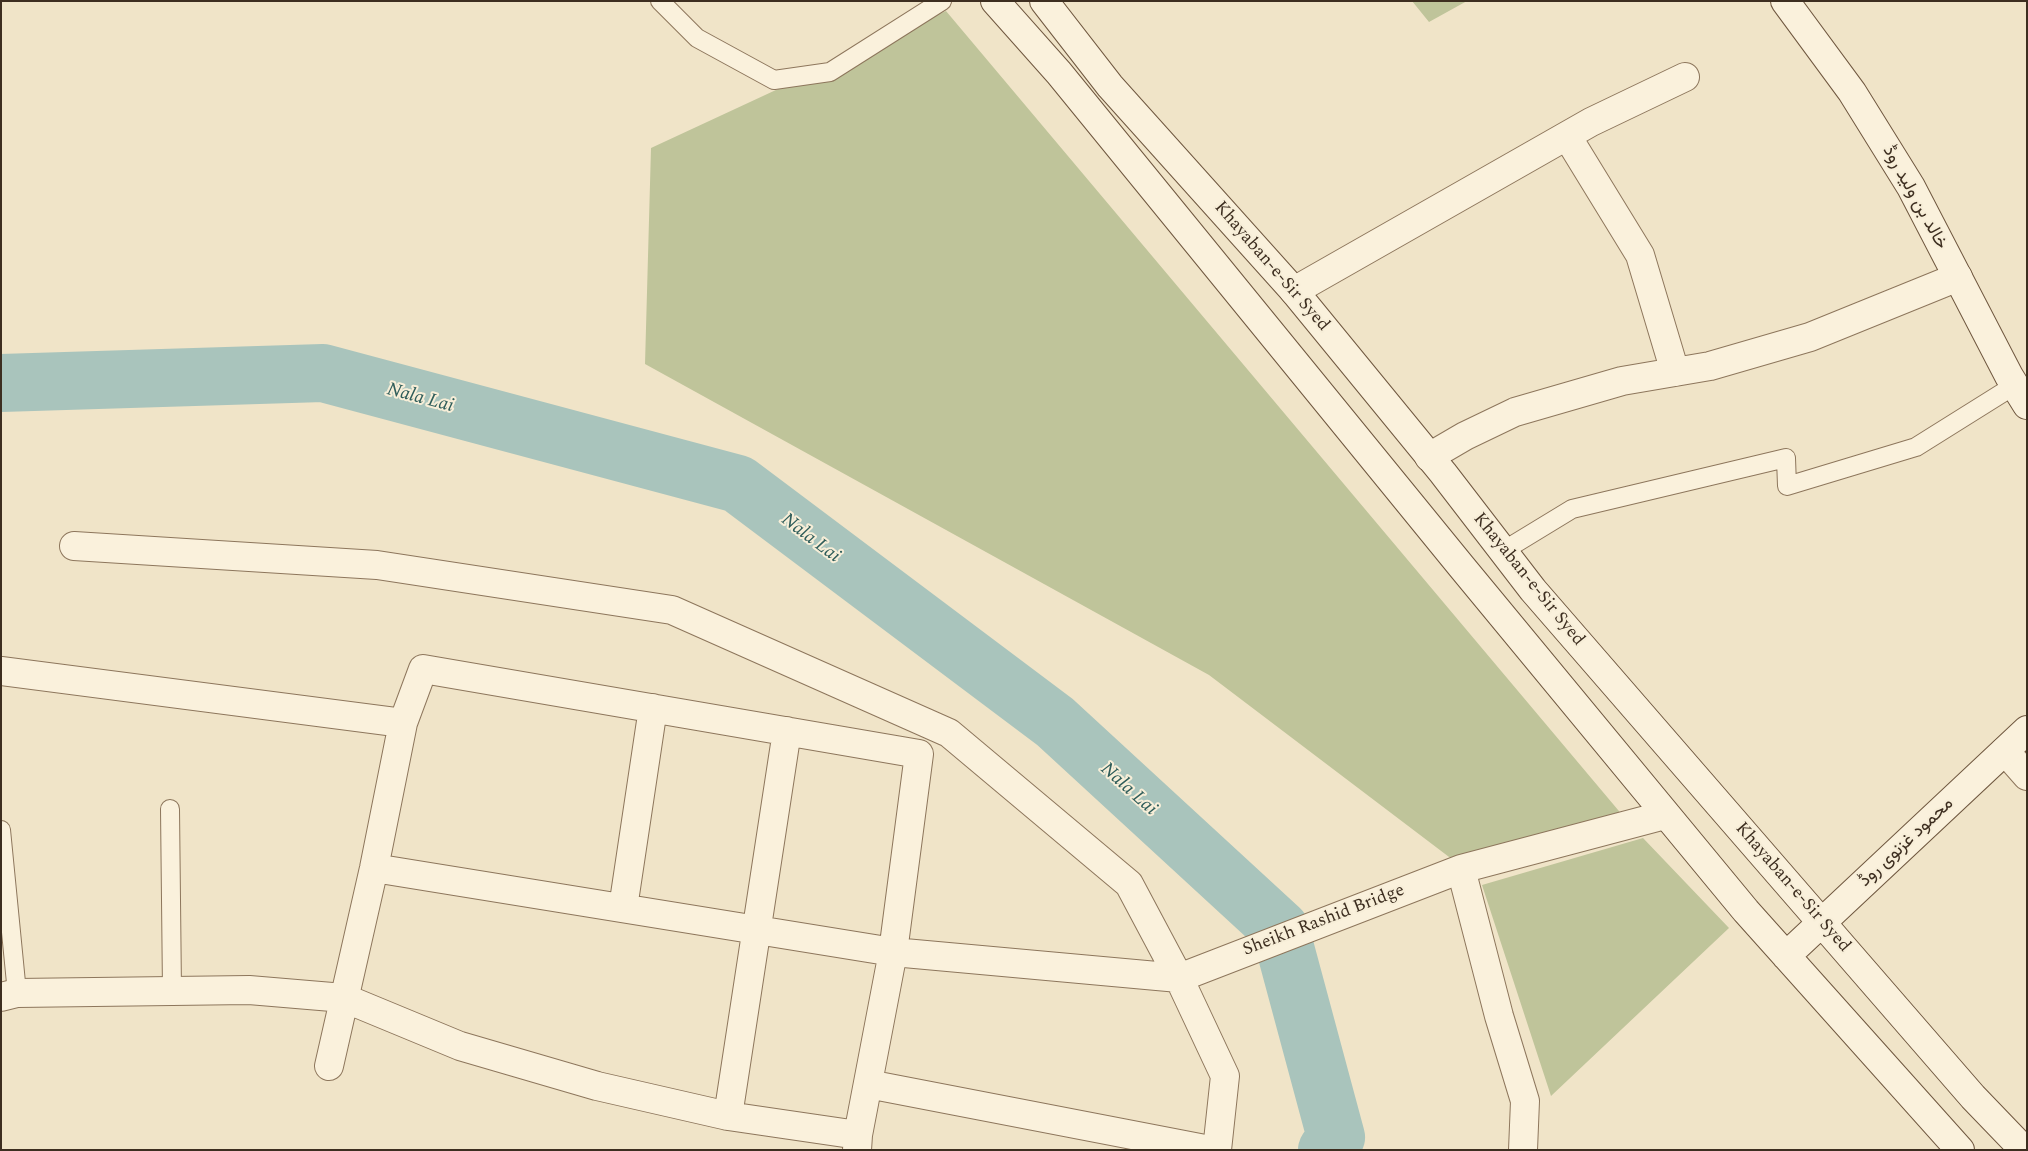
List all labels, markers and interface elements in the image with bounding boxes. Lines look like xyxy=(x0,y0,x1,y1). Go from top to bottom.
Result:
street label: خالد بن ولید روڈ xyxy=(1877,142,1951,254)
street label: Khayaban-e-Sir Syed xyxy=(1209,198,1333,336)
water label: Nala Lai xyxy=(384,379,456,419)
water label: Nala Lai xyxy=(776,509,844,569)
street label: Khayaban-e-Sir Syed xyxy=(1468,509,1588,651)
water label: Nala Lai xyxy=(1095,759,1161,821)
street label: محمود غزنوی روڈ xyxy=(1855,794,1959,892)
street label: Khayaban-e-Sir Syed xyxy=(1730,819,1854,957)
street label: Sheikh Rashid Bridge xyxy=(1240,880,1408,962)

